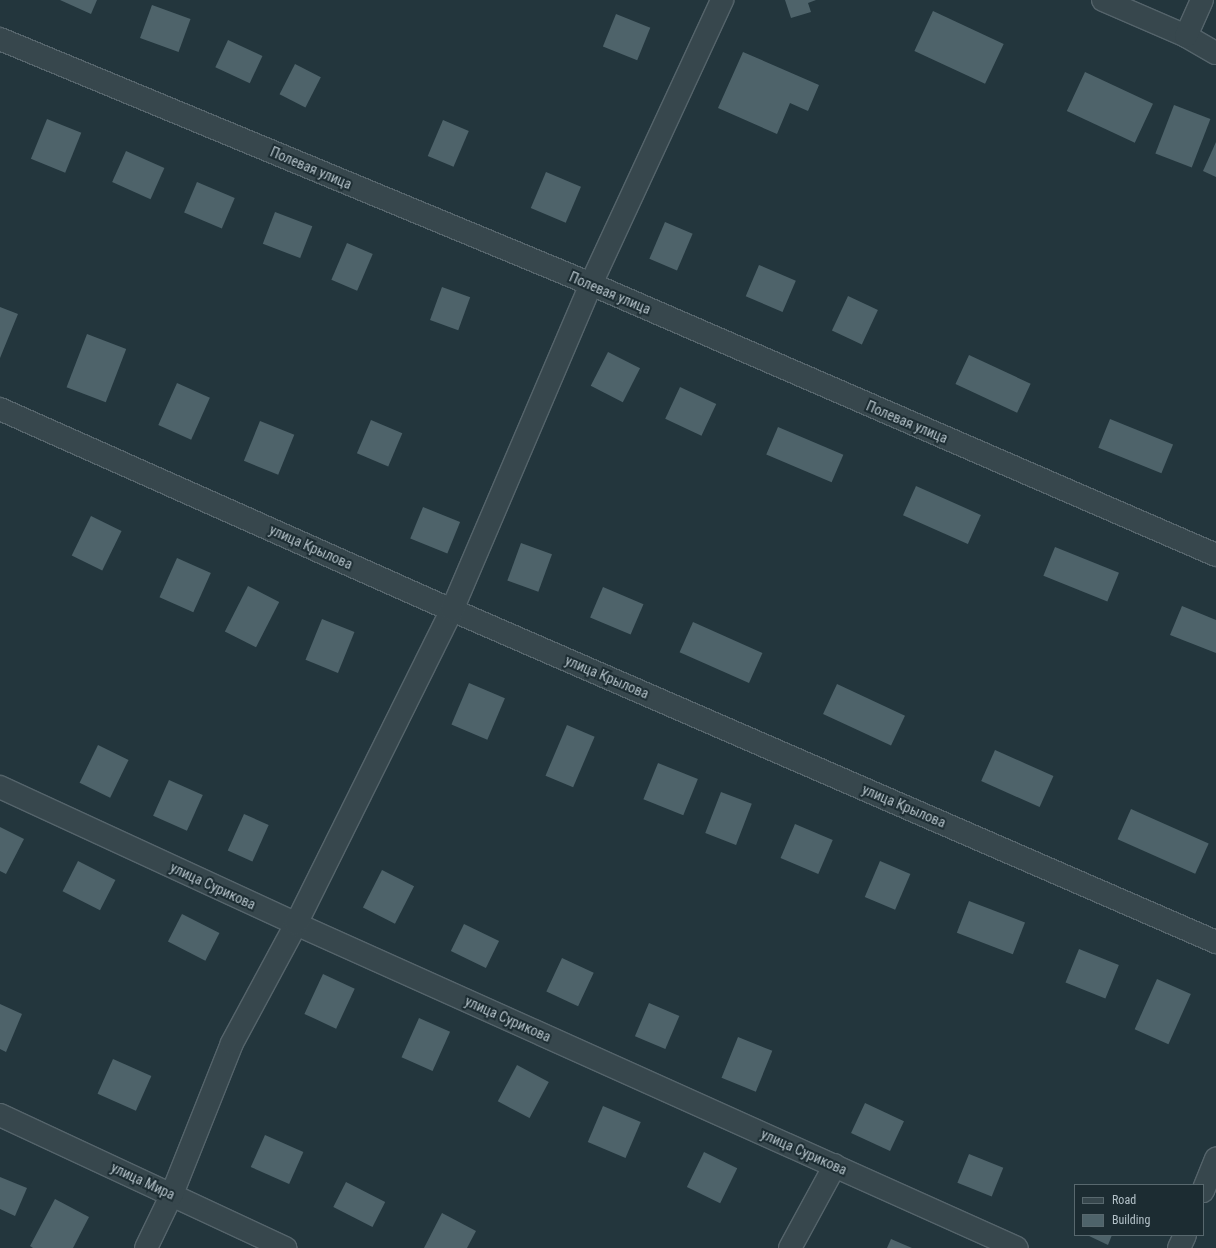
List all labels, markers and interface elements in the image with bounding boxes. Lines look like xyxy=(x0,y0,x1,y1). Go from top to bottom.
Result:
street label: Полевая улица xyxy=(268,143,354,193)
street label: Полевая улица xyxy=(567,268,653,318)
street label: Полевая улица xyxy=(864,397,950,447)
street label: улица Крылова xyxy=(267,521,355,573)
street label: улица Крылова xyxy=(563,652,651,702)
street label: улица Крылова xyxy=(860,781,948,831)
street label: улица Сурикова xyxy=(168,859,258,913)
street label: улица Сурикова xyxy=(462,993,554,1045)
street label: улица Сурикова xyxy=(758,1126,850,1178)
street label: улица Мира xyxy=(108,1159,178,1203)
legend xyxy=(1074,1184,1204,1236)
text: Road xyxy=(1112,1193,1136,1207)
text: Building xyxy=(1112,1213,1150,1227)

